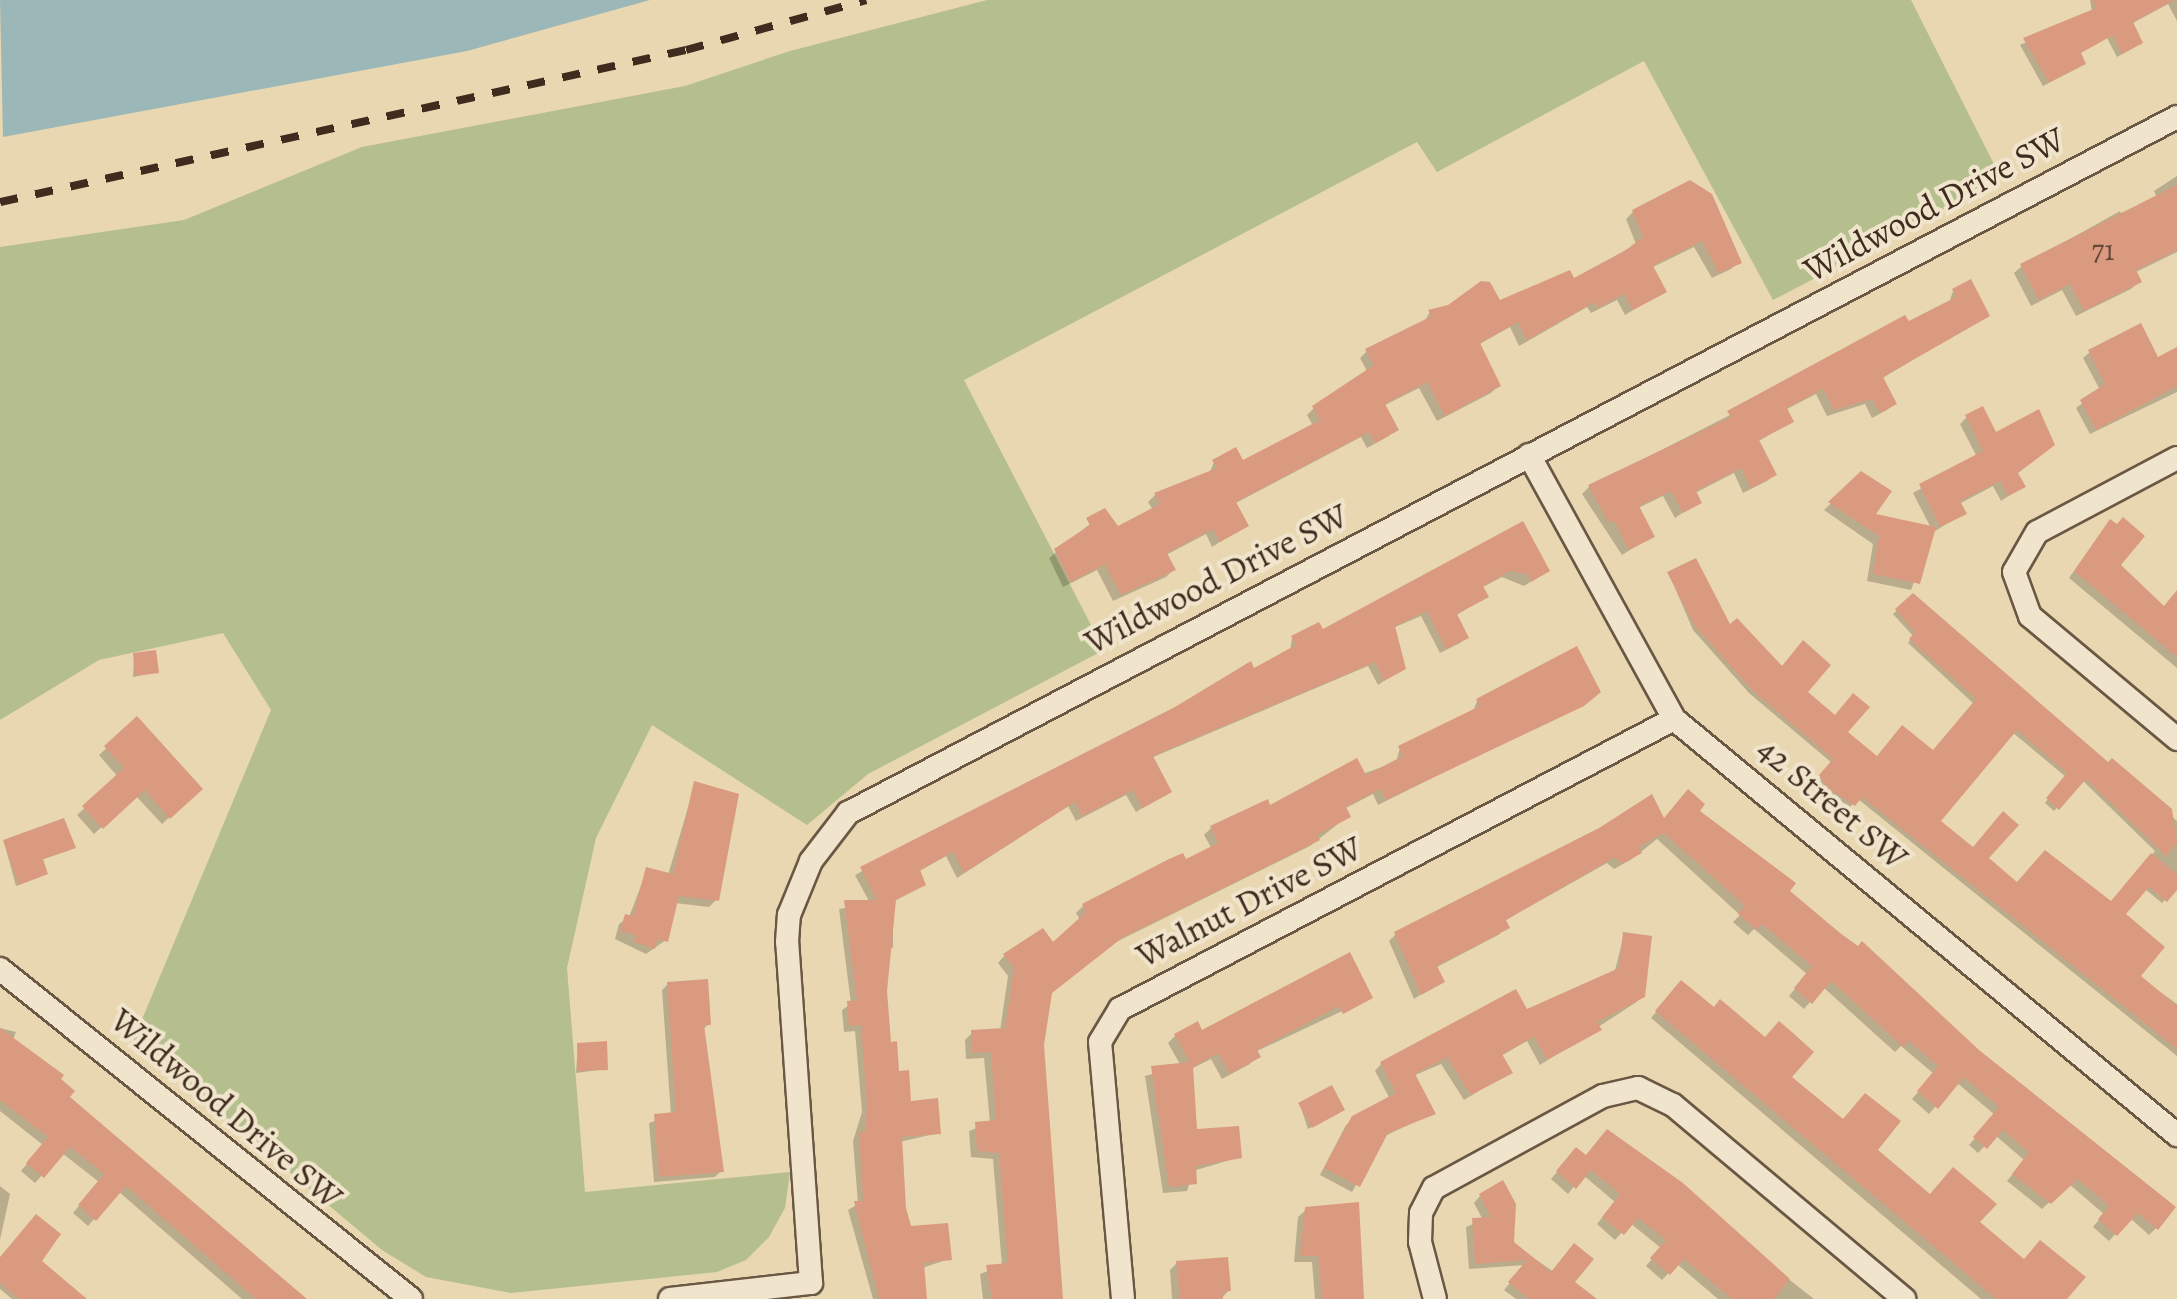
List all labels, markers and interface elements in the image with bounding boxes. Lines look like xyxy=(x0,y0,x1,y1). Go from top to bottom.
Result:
street label: Wildwood Drive SW xyxy=(1796,117,2072,291)
house number: 71 xyxy=(2092,232,2114,268)
street label: Wildwood Drive SW xyxy=(1077,494,1355,662)
street label: 42 Street SW xyxy=(1749,728,1917,878)
street label: Walnut Drive SW xyxy=(1129,826,1369,976)
street label: Wildwood Drive SW xyxy=(103,999,351,1217)

